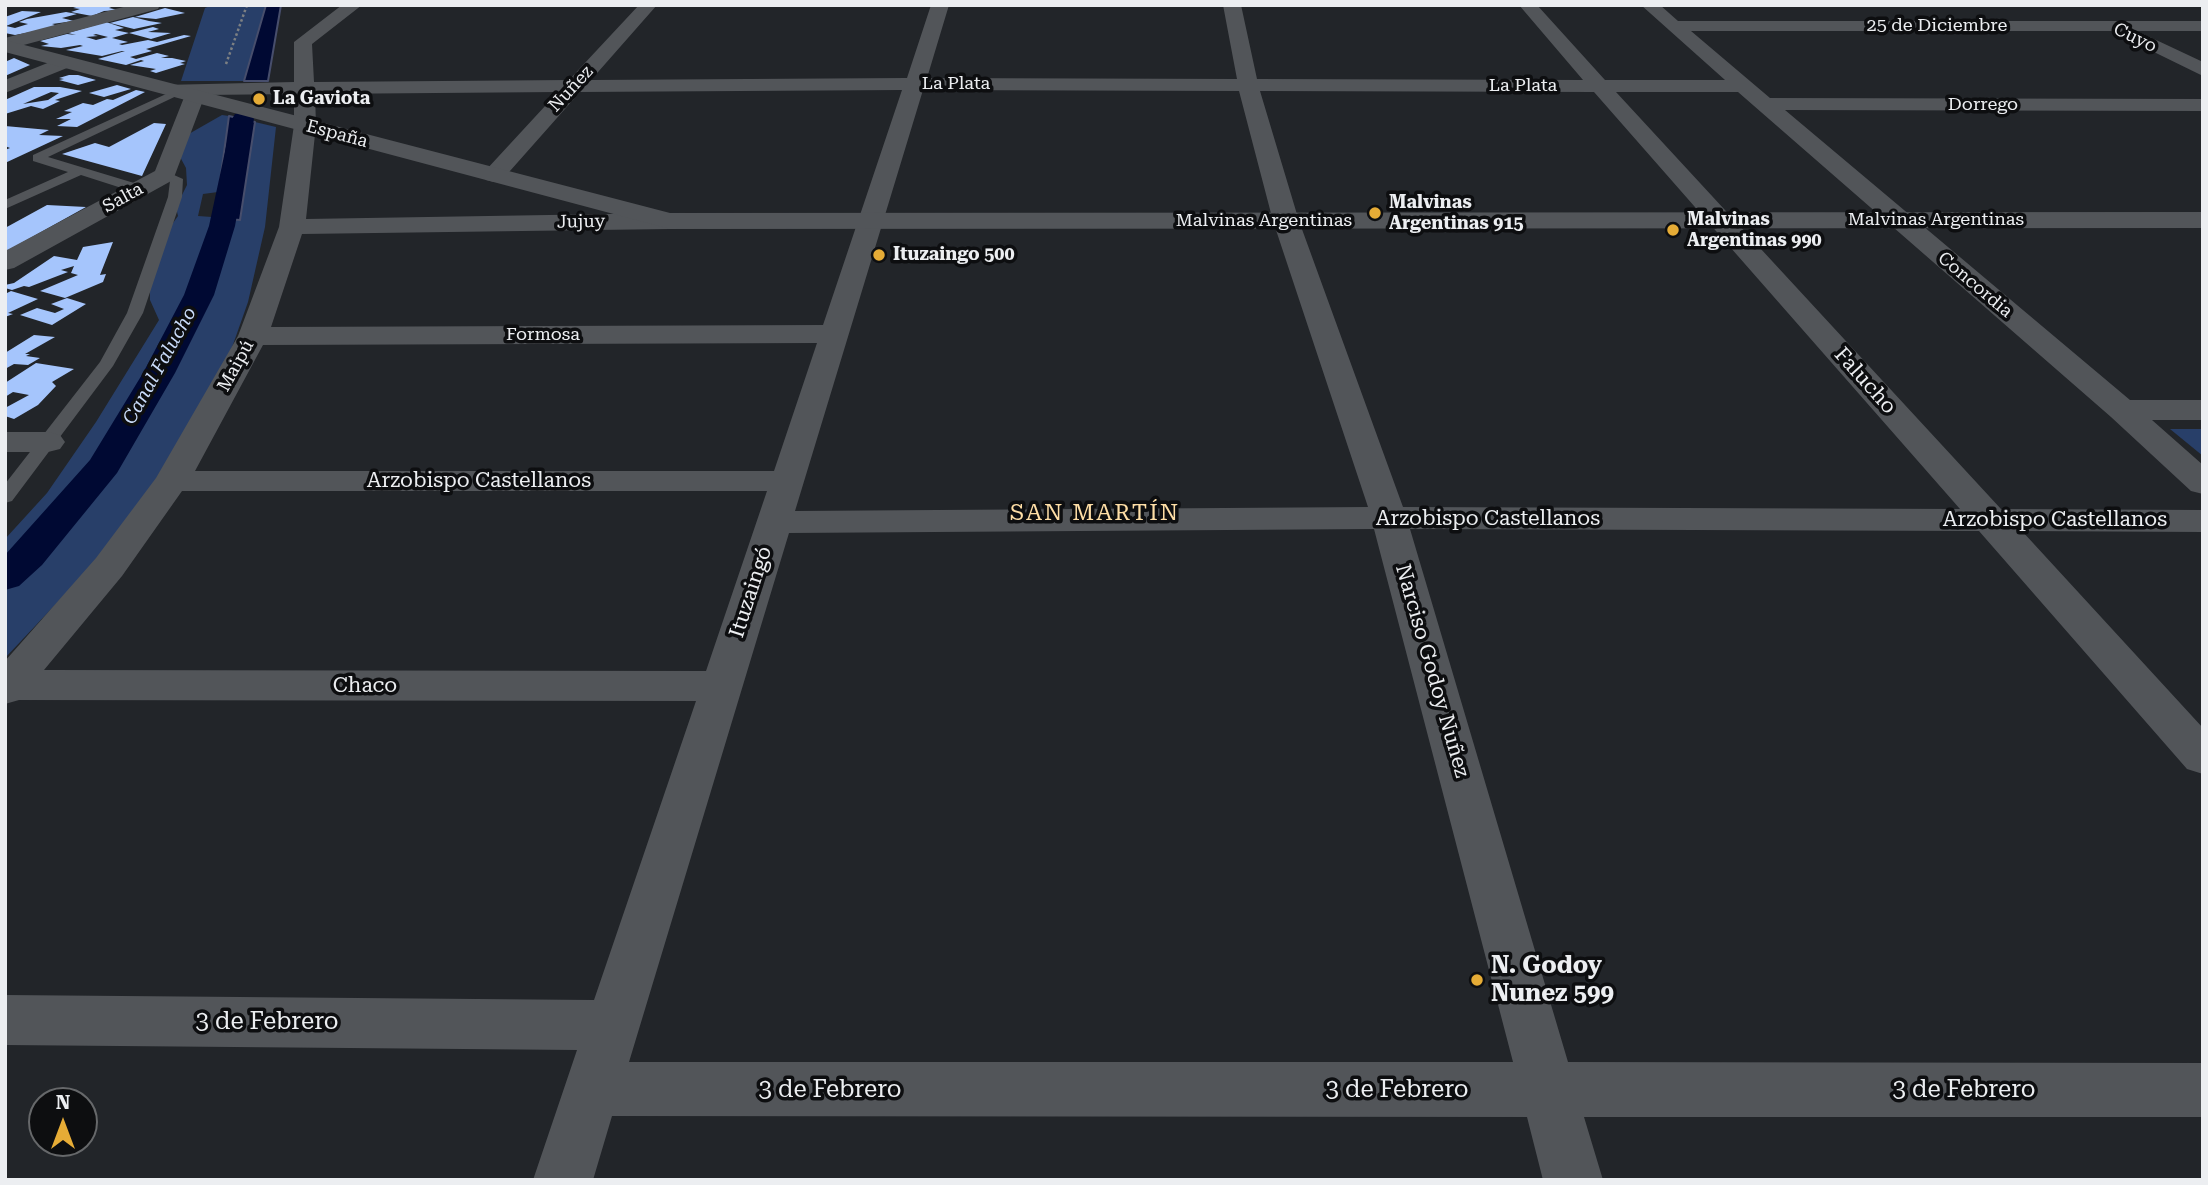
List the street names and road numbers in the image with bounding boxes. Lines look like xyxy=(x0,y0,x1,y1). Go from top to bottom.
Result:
street label: 25 de Diciembre xyxy=(1867,15,2007,37)
street label: Cuyo xyxy=(2110,18,2160,58)
street label: Nuñez xyxy=(544,61,598,117)
street label: La Plata xyxy=(922,73,990,95)
street label: La Plata xyxy=(1489,75,1557,97)
street label: Dorrego xyxy=(1948,94,2018,116)
street label: España xyxy=(304,115,370,153)
street label: Salta xyxy=(99,178,147,218)
street label: Malvinas Argentinas xyxy=(1848,209,2024,231)
street label: Malvinas Argentinas xyxy=(1176,210,1352,232)
street label: Jujuy xyxy=(557,211,605,233)
street label: Concordia xyxy=(1933,247,2017,323)
street label: Formosa xyxy=(506,324,580,346)
street label: Maipú xyxy=(213,337,259,395)
street label: Falucho xyxy=(1829,343,1901,419)
street label: Arzobispo Castellanos xyxy=(367,468,591,494)
street label: Arzobispo Castellanos xyxy=(1376,506,1600,532)
street label: Arzobispo Castellanos xyxy=(1943,507,2167,533)
street label: Ituzaingó xyxy=(724,543,778,641)
street label: Narciso Godoy Nuñez xyxy=(1389,561,1475,781)
street label: Chaco xyxy=(333,673,397,699)
street label: 3 de Febrero xyxy=(195,1008,339,1036)
street label: 3 de Febrero xyxy=(758,1076,902,1104)
street label: 3 de Febrero xyxy=(1325,1076,1469,1104)
street label: 3 de Febrero xyxy=(1892,1076,2036,1104)

